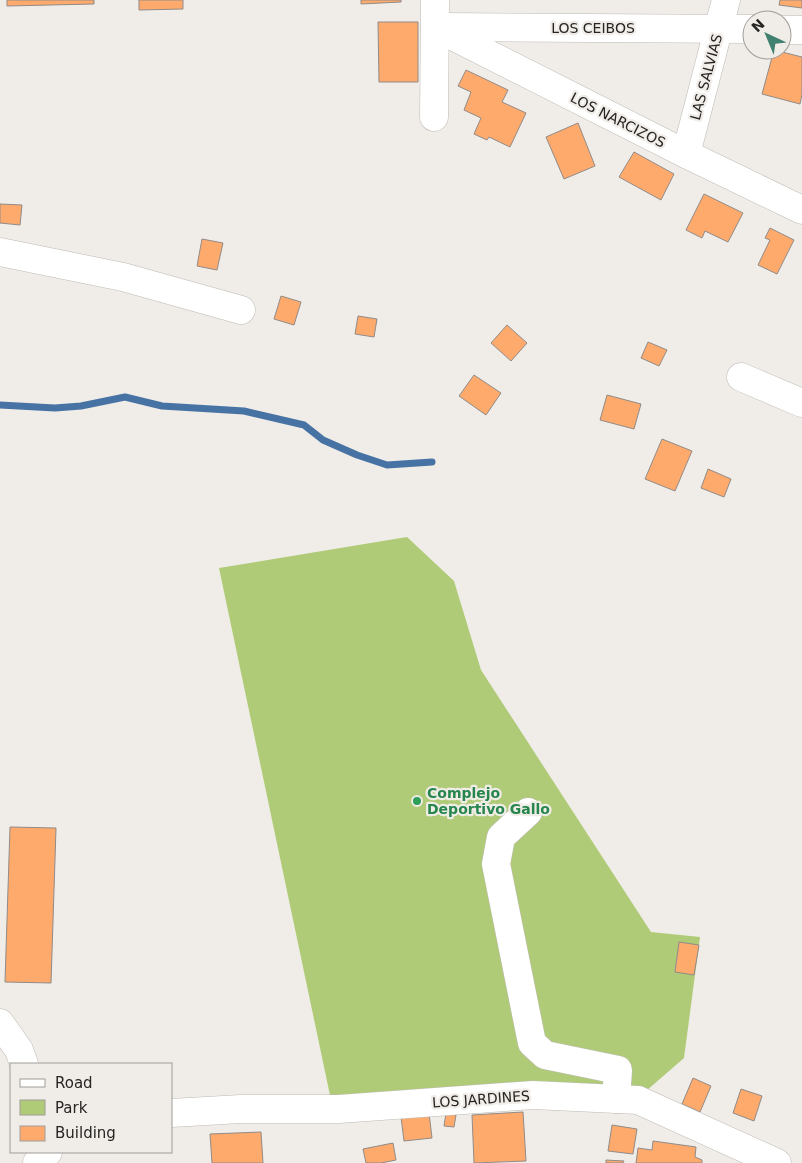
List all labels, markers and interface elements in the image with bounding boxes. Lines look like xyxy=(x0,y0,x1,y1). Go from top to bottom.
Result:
north arrow xyxy=(742,10,792,60)
text: N xyxy=(748,16,768,35)
street label: LOS CEIBOS xyxy=(551,20,635,36)
street label: LAS SALVIAS xyxy=(687,32,725,122)
street label: LOS NARCIZOS xyxy=(568,89,668,151)
place label: Complejo Deportivo Gallo xyxy=(427,785,550,817)
marker: Complejo Deportivo Gallo xyxy=(411,795,423,807)
legend xyxy=(10,1063,172,1153)
text: Road xyxy=(55,1074,93,1092)
street label: LOS JARDINES xyxy=(432,1088,531,1110)
text: Park xyxy=(55,1099,88,1117)
text: Building xyxy=(55,1124,116,1142)

